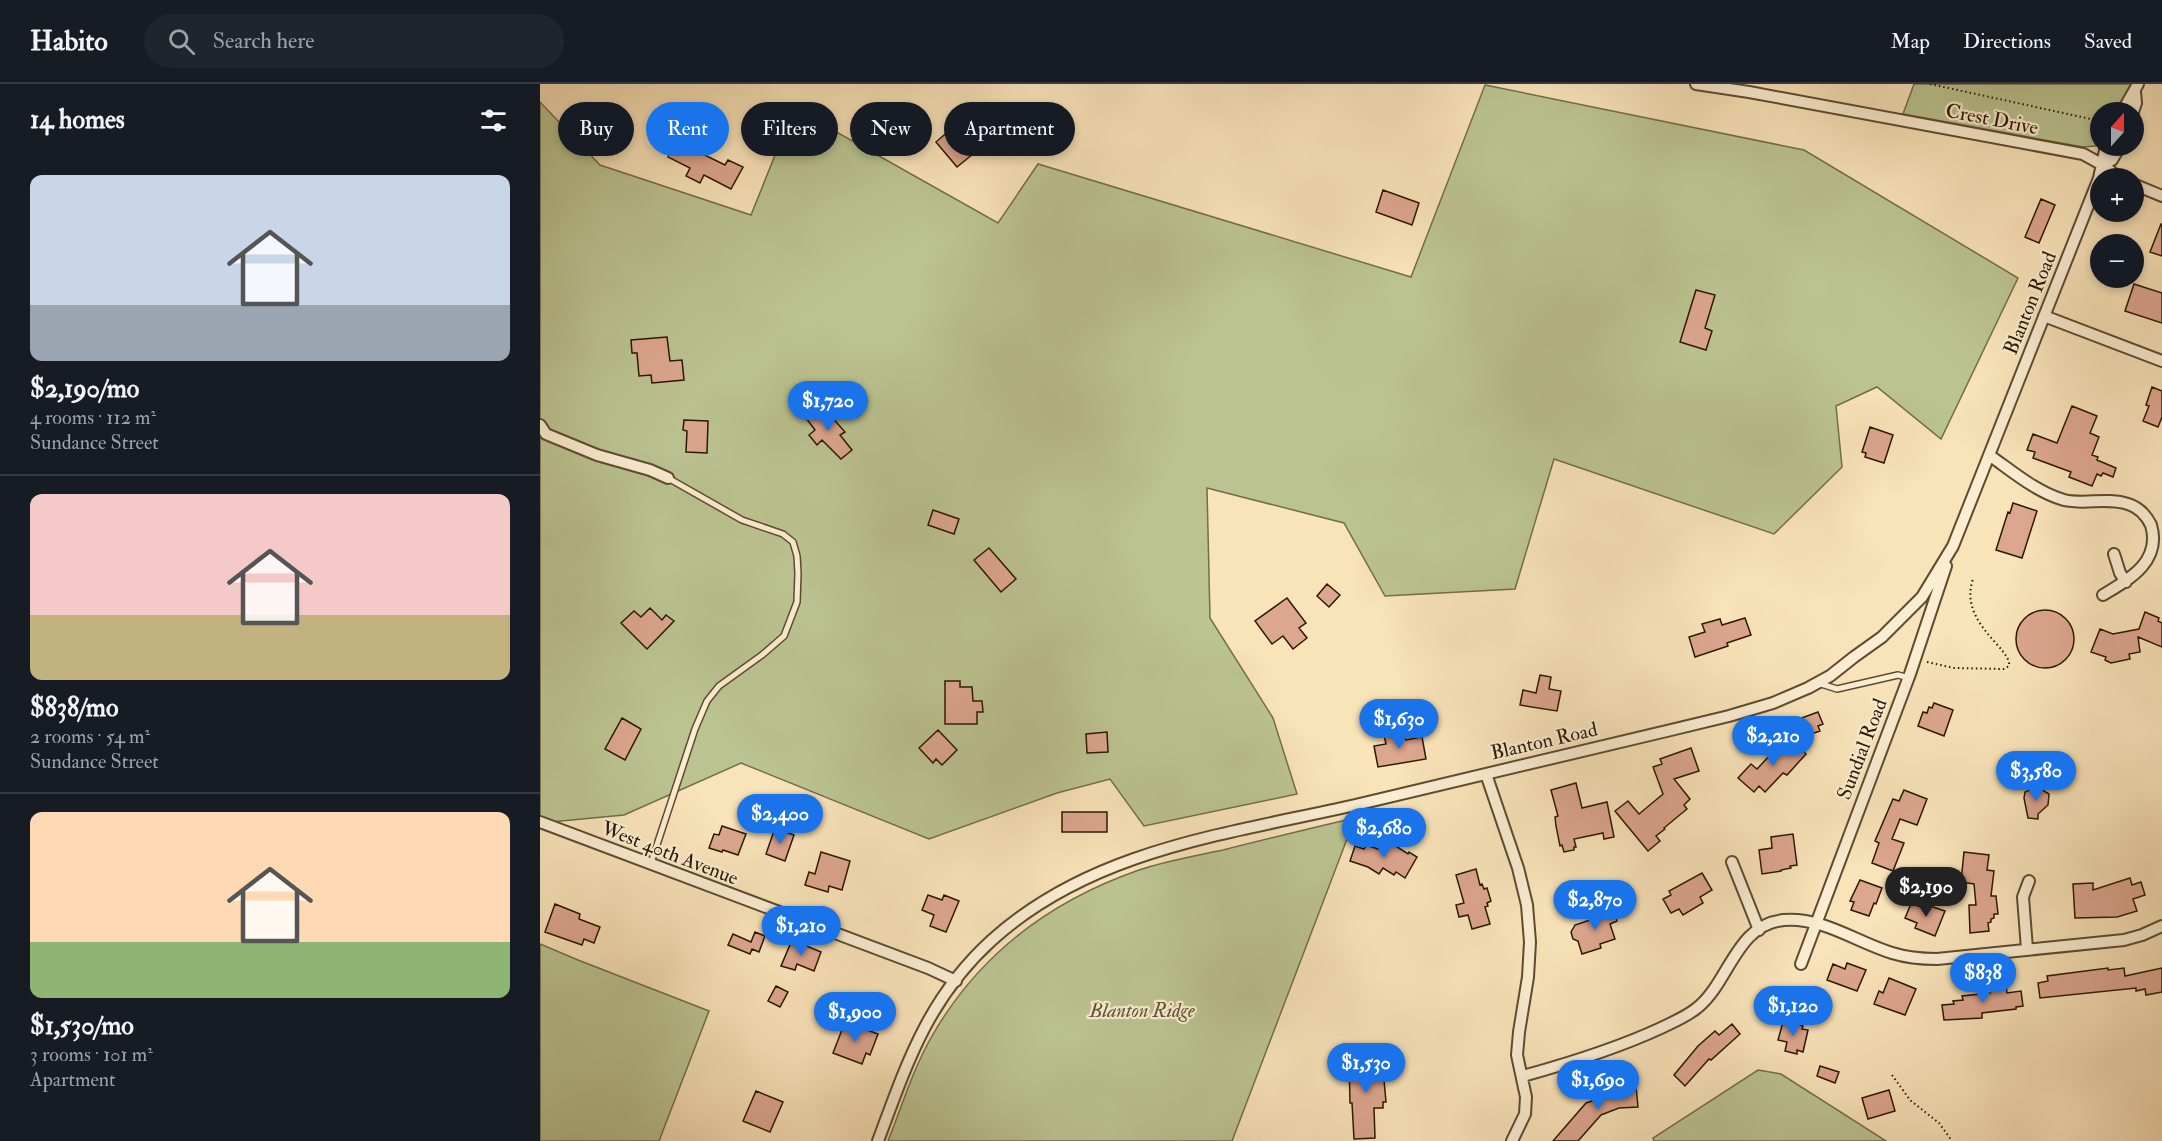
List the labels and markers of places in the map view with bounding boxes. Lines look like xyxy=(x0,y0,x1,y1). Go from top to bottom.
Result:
pin: $1,720 xyxy=(779,381,877,432)
pin: $1,630 xyxy=(1350,699,1448,750)
pin: $2,210 xyxy=(1724,716,1822,767)
pin: $3,580 xyxy=(1987,751,2085,802)
pin: $2,400 xyxy=(731,794,829,845)
pin: $2,680 xyxy=(1335,808,1433,859)
pin: $2,190 xyxy=(1877,867,1975,918)
pin: $2,870 xyxy=(1546,880,1644,931)
pin: $1,210 xyxy=(752,906,850,957)
pin: $838 xyxy=(1947,953,2019,1004)
pin: $1,120 xyxy=(1744,986,1842,1037)
pin: $1,900 xyxy=(806,992,904,1043)
pin: $1,530 xyxy=(1317,1043,1415,1094)
pin: $1,690 xyxy=(1549,1060,1647,1111)

